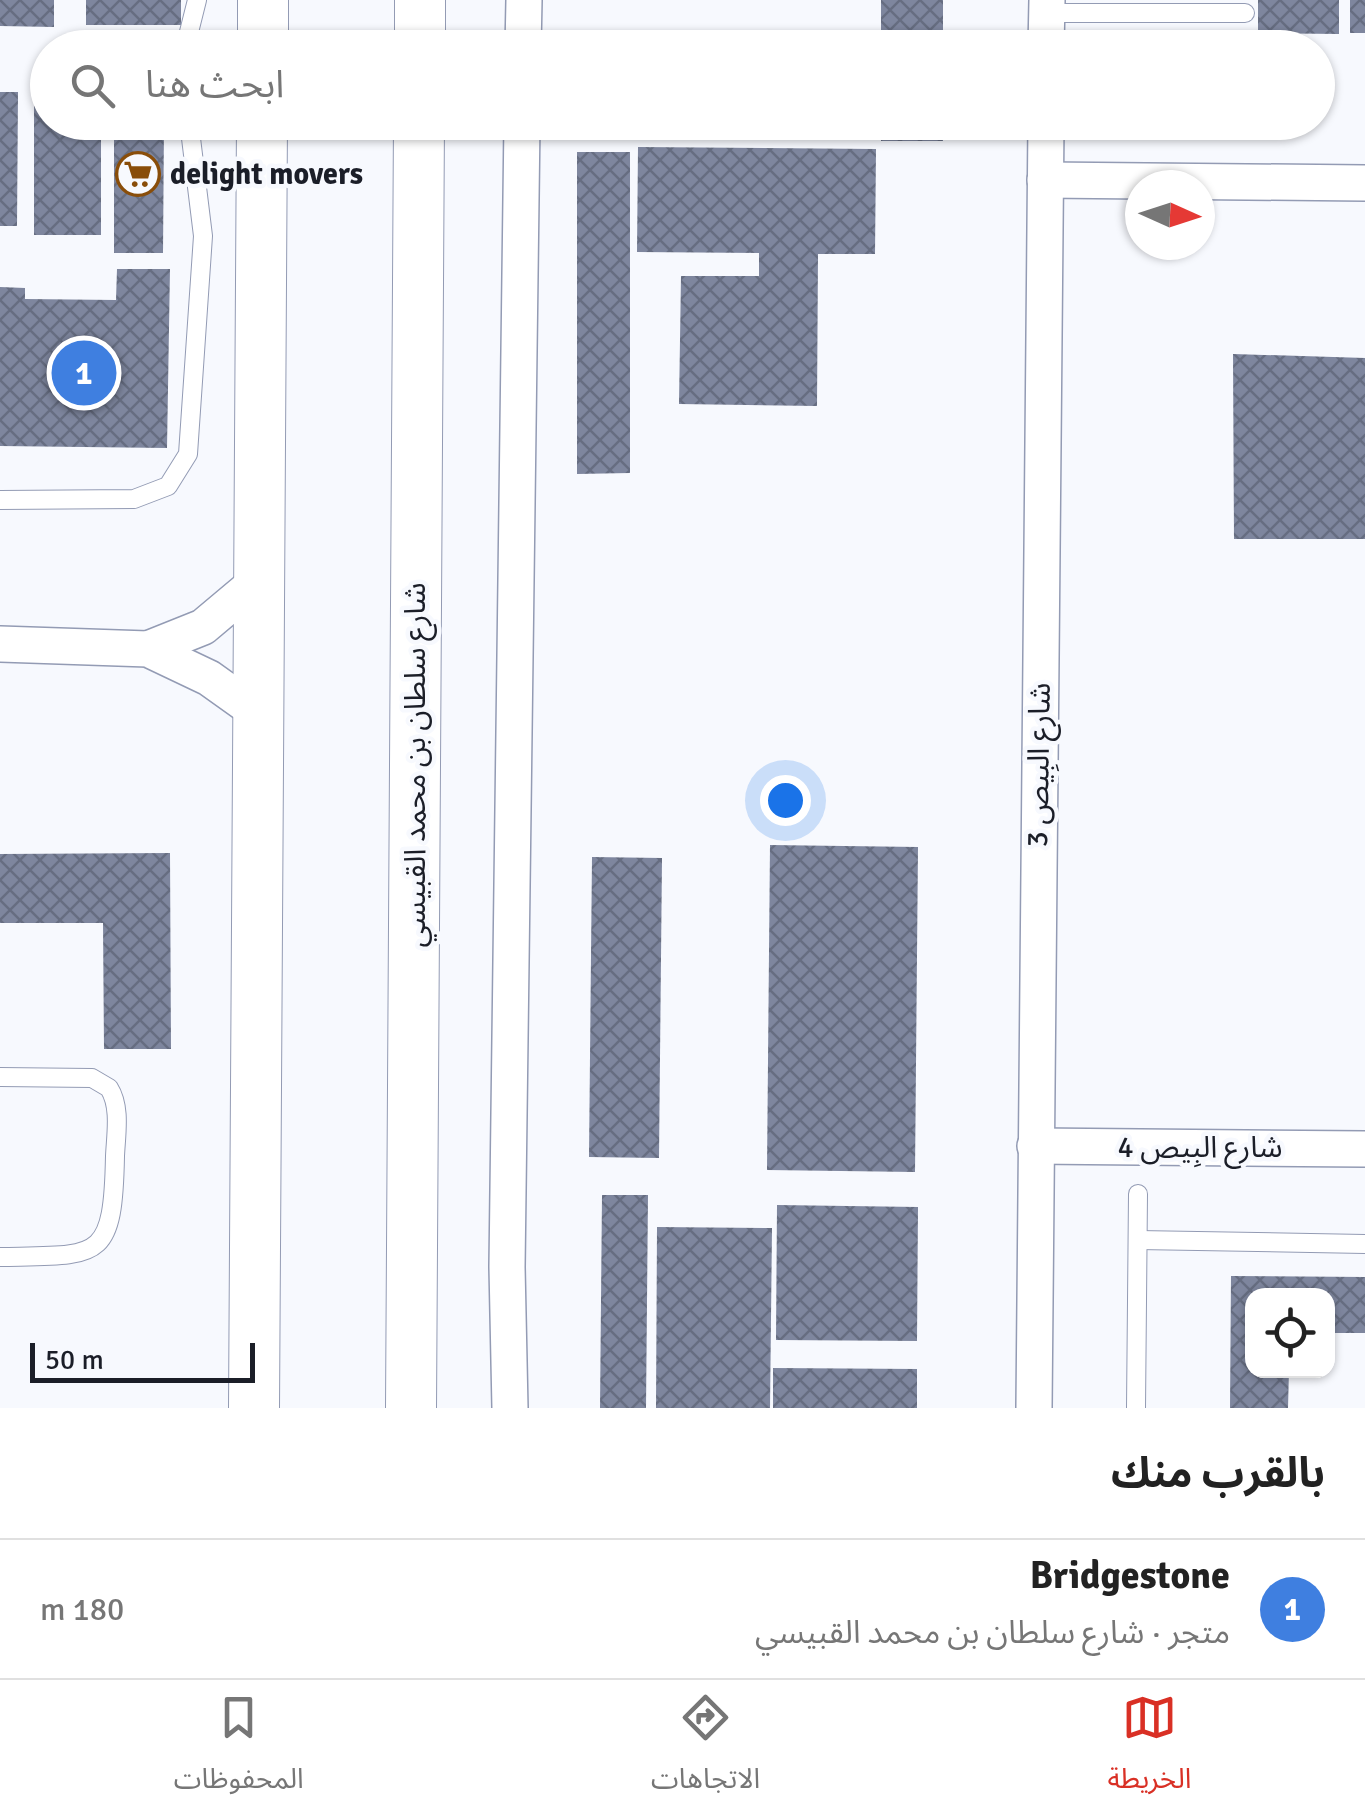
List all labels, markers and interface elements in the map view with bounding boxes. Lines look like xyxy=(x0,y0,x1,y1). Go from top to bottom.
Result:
search box xyxy=(30,30,1335,140)
icon: search xyxy=(65,58,120,113)
text: ابحث هنا xyxy=(145,61,284,108)
supermarket icon: delight movers xyxy=(115,151,161,197)
place label: delight movers xyxy=(170,156,363,193)
north arrow xyxy=(1125,170,1215,260)
pin: 1 xyxy=(52,336,116,410)
street label: شارع سلطان بن محمد القبيسي xyxy=(397,583,437,947)
street label: شارع البِيص 3 xyxy=(1019,682,1062,848)
your location xyxy=(760,775,811,826)
street label: شارع البِيص 4 xyxy=(1118,1129,1282,1169)
map controls xyxy=(1245,1288,1335,1378)
button: locate xyxy=(1245,1288,1335,1378)
scale bar xyxy=(30,1338,255,1382)
text: 50 m xyxy=(45,1343,104,1377)
text: بالقرب منك xyxy=(1111,1448,1325,1499)
text: Bridgestone xyxy=(1030,1552,1230,1599)
text: 180 m xyxy=(40,1590,124,1629)
text: 1 xyxy=(1284,1590,1301,1629)
text: متجر · شارع سلطان بن محمد القبيسي xyxy=(755,1613,1230,1652)
tab: المحفوظات xyxy=(174,1690,304,1809)
tab: الاتجاهات xyxy=(651,1690,760,1809)
tab: الخريطة xyxy=(1107,1690,1191,1809)

